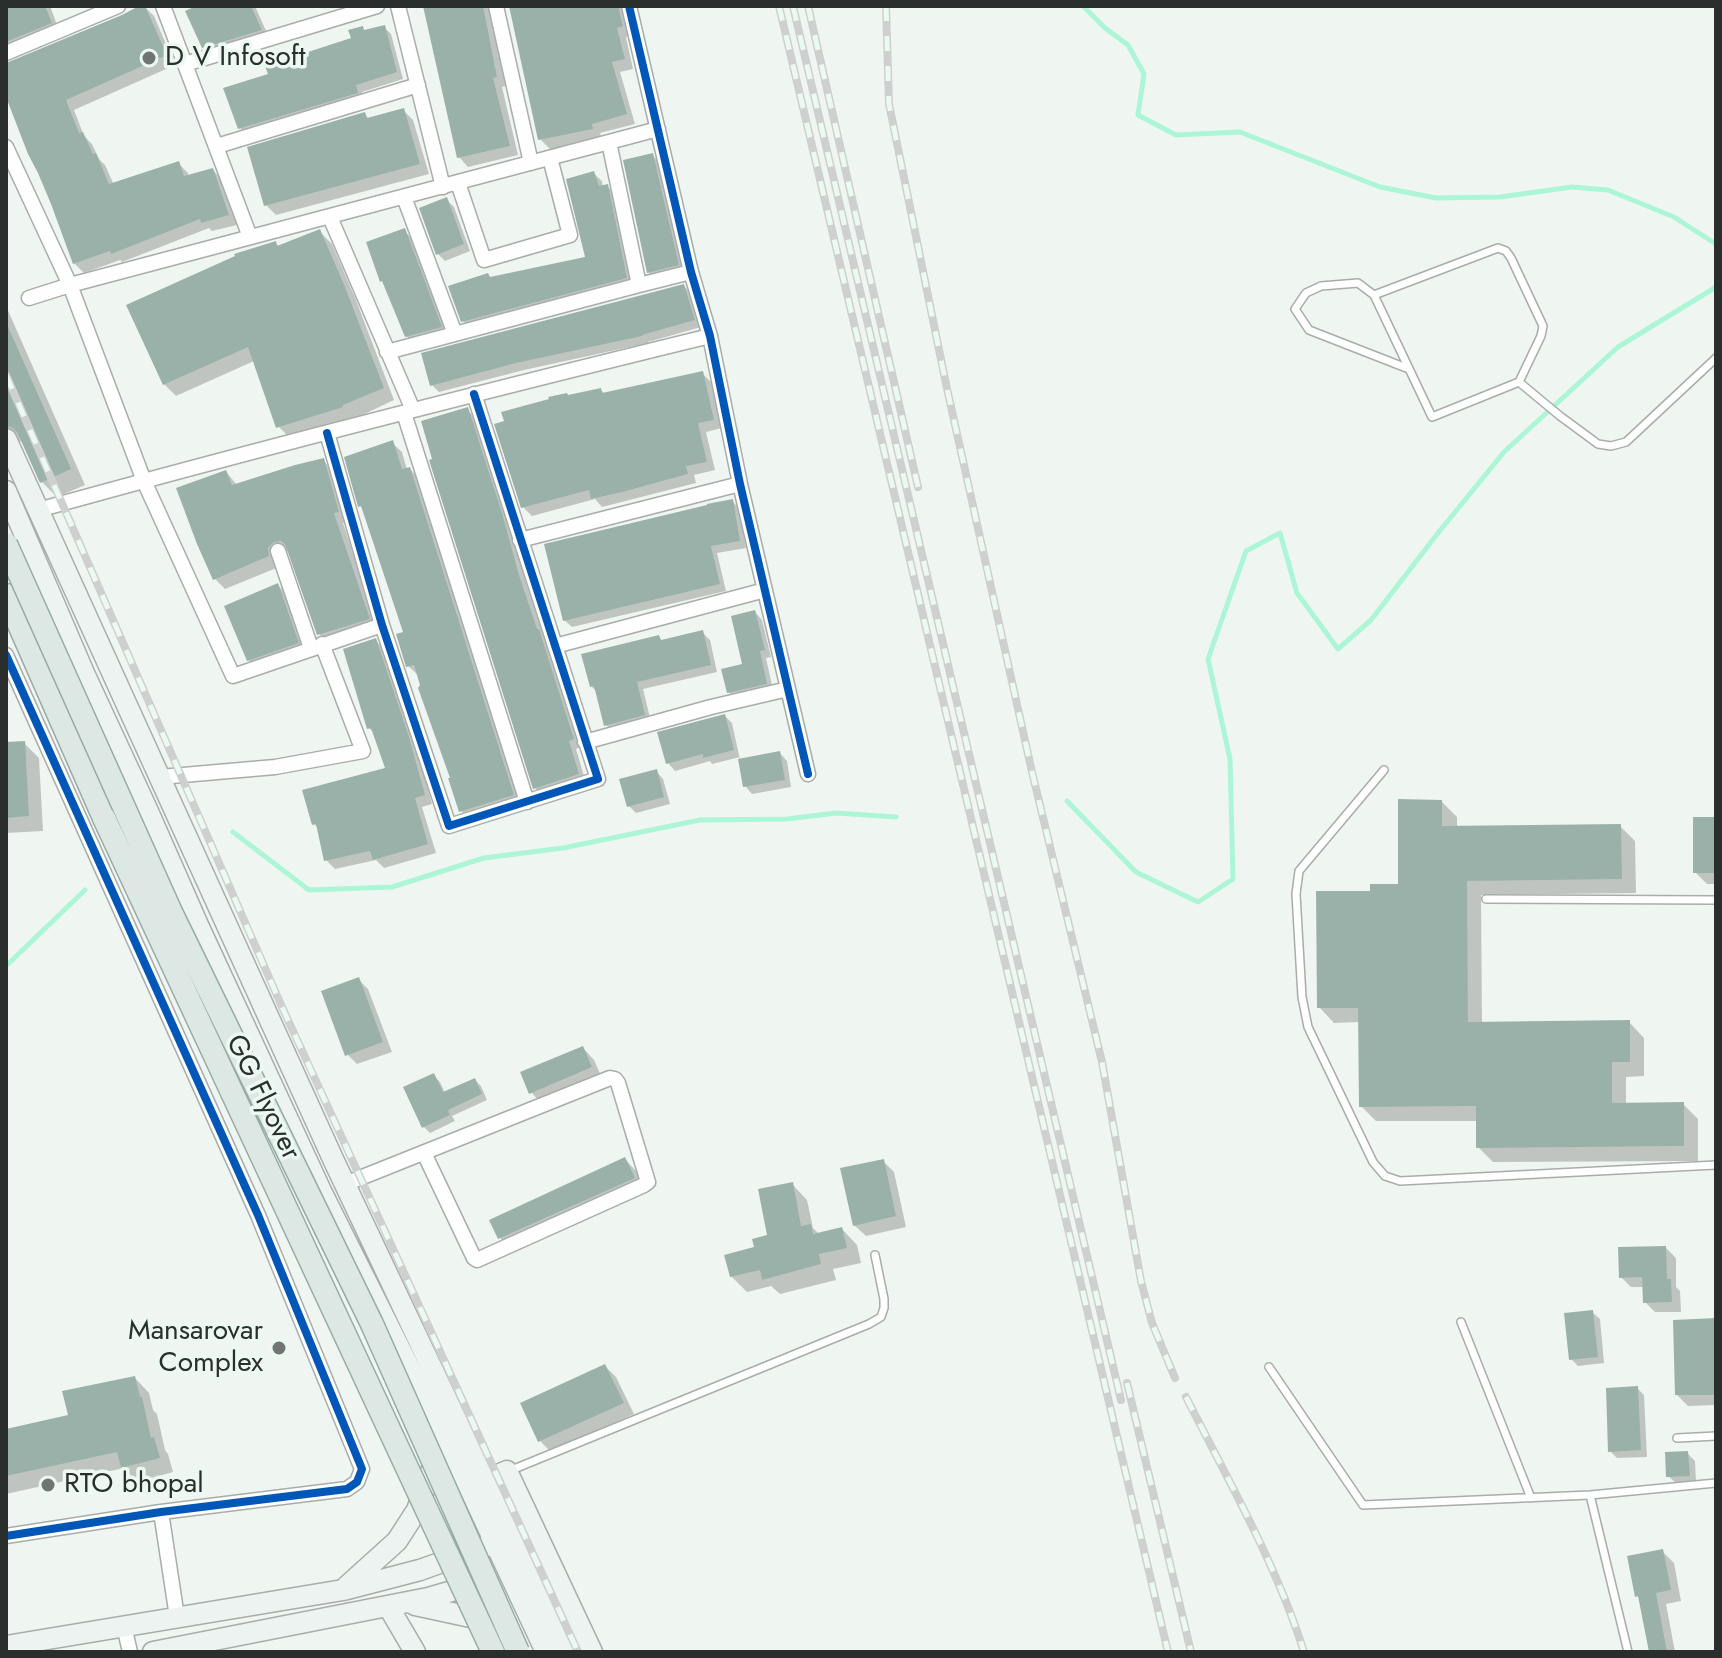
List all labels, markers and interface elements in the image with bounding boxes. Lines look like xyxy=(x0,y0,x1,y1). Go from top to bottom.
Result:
place label: D V Infosoft xyxy=(165,41,305,75)
marker: D V Infosoft xyxy=(140,49,158,67)
street label: GG Flyover xyxy=(217,1030,307,1166)
place label: Mansarovar Complex xyxy=(128,1315,263,1381)
marker: Mansarovar Complex xyxy=(270,1339,288,1357)
place label: RTO bhopal xyxy=(64,1468,204,1502)
marker: RTO bhopal xyxy=(39,1476,57,1494)

